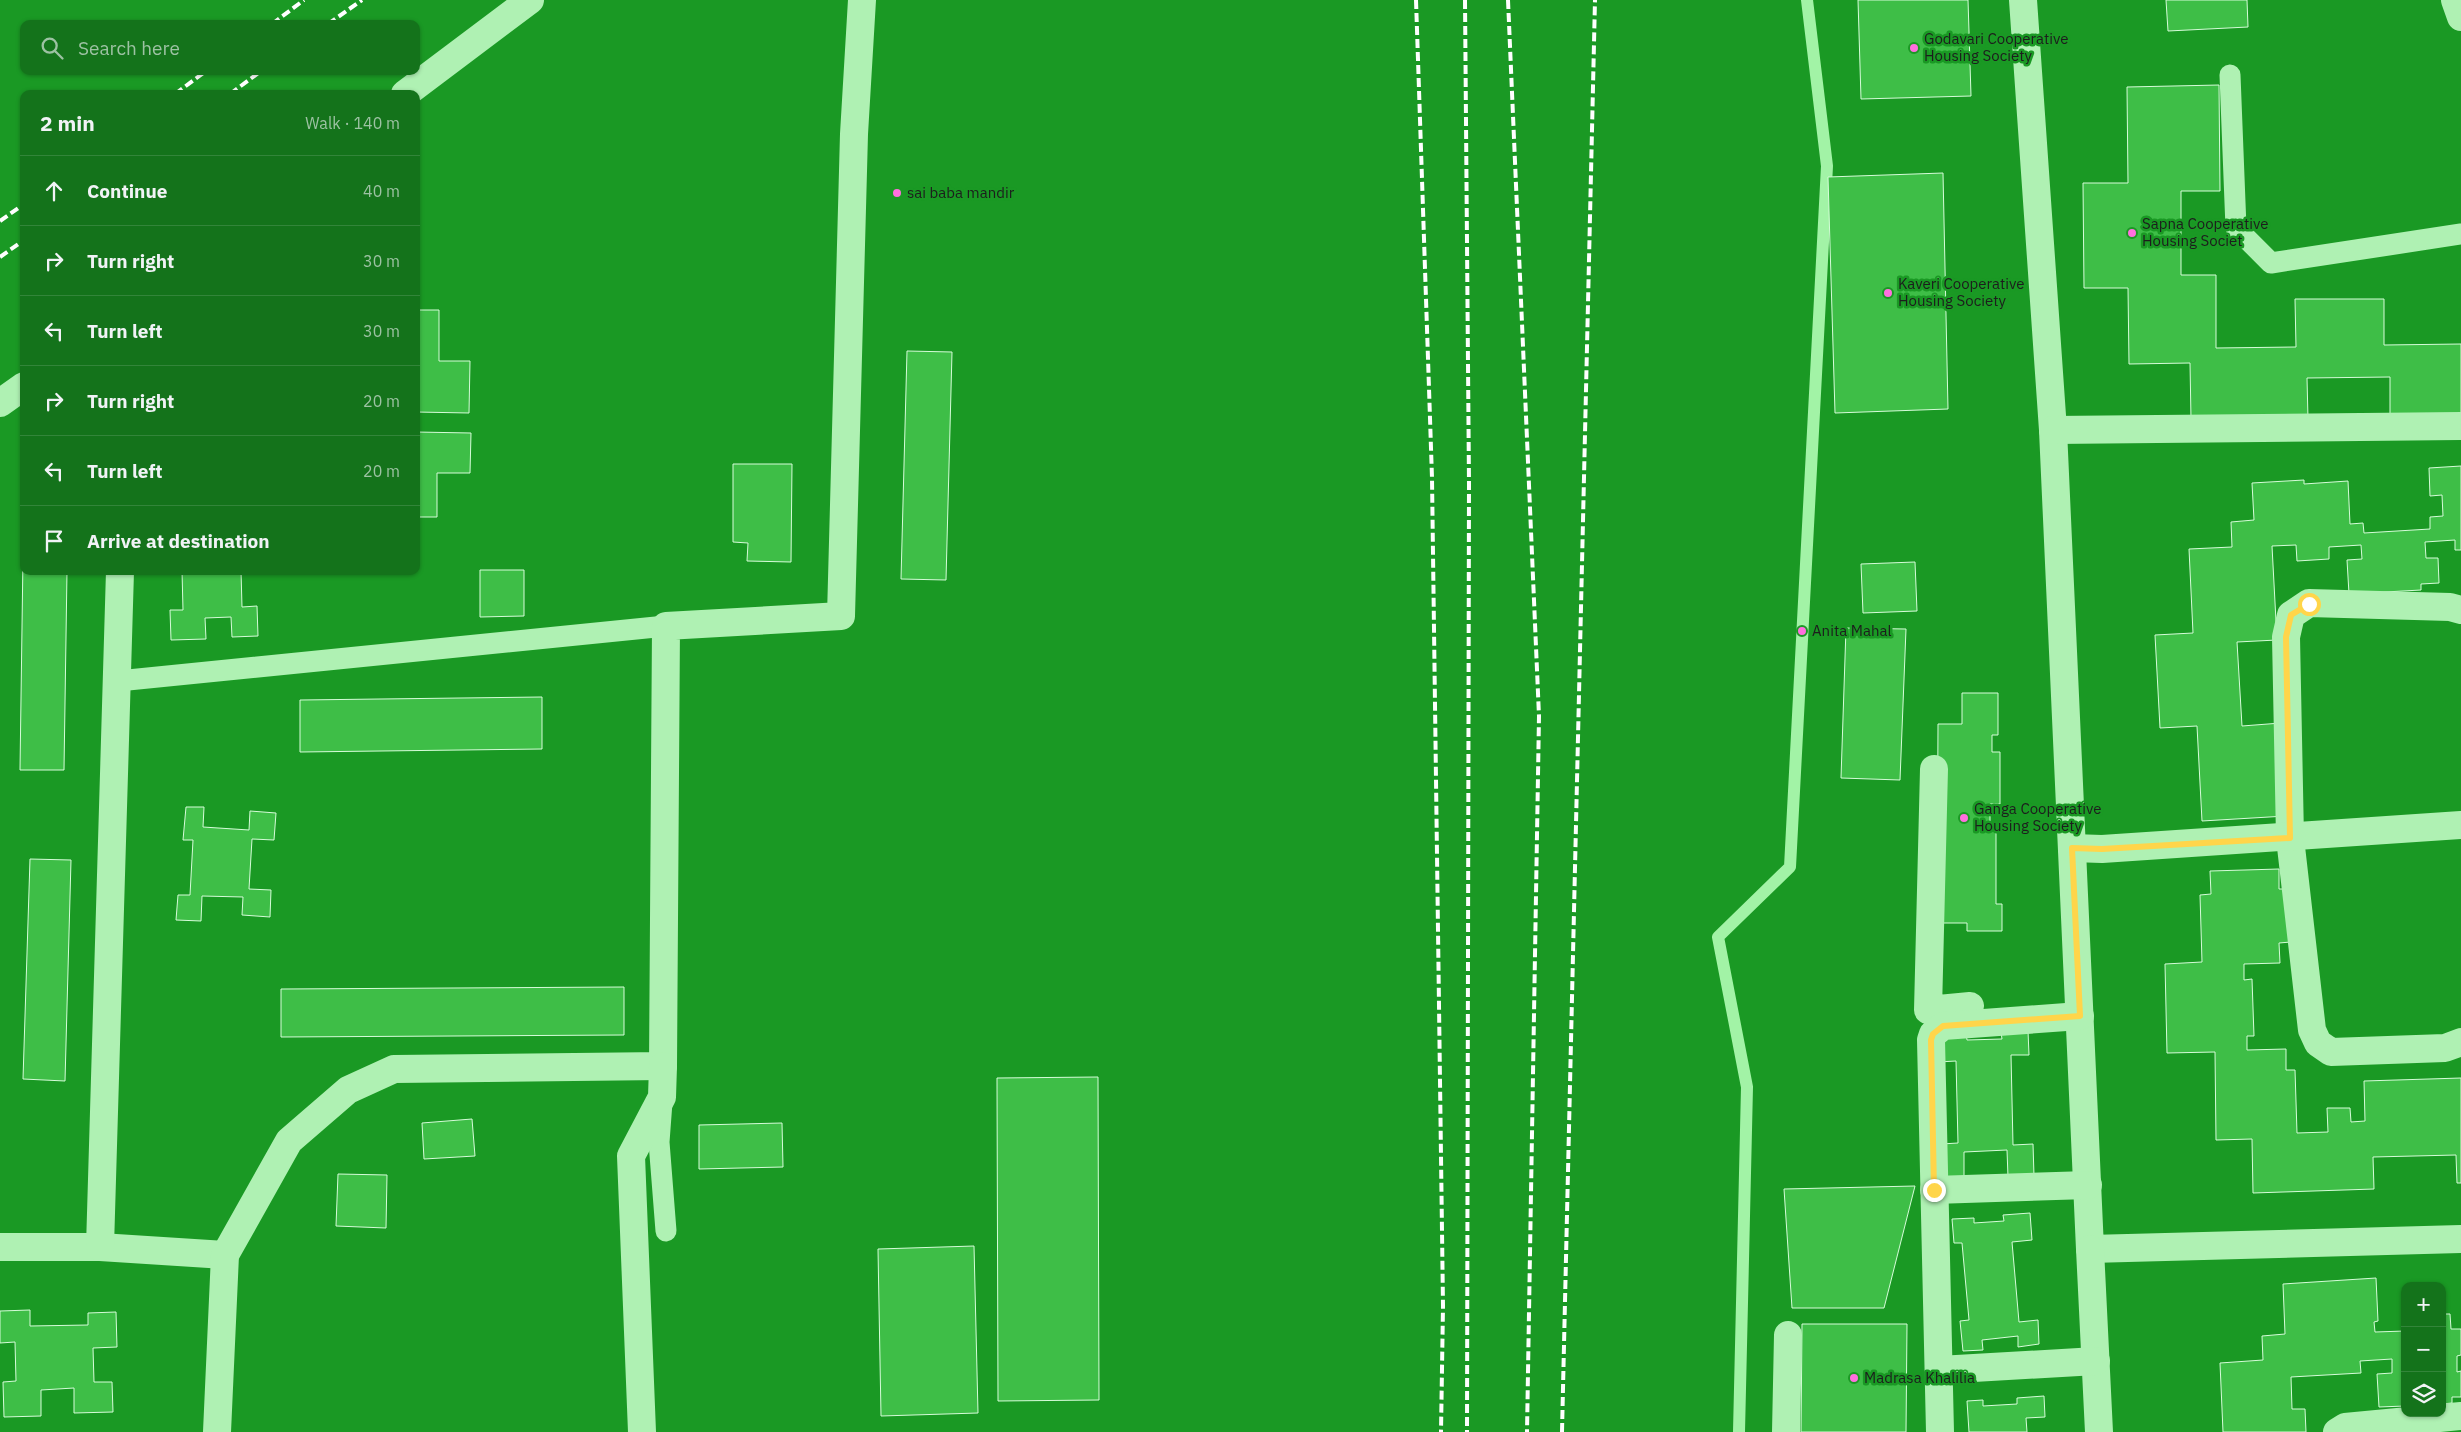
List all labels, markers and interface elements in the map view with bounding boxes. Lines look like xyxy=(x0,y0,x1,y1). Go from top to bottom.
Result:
search box xyxy=(20,20,420,75)
place label: Godavari Cooperative Housing Society xyxy=(1924,29,2068,65)
icon: search xyxy=(38,34,66,62)
text: Search here xyxy=(78,36,180,60)
marker: Godavari Cooperative Housing Society xyxy=(1908,42,1920,54)
text: 2 min xyxy=(40,109,95,137)
text: Walk · 140 m xyxy=(305,113,400,133)
icon: ahead xyxy=(40,177,68,205)
text: Continue xyxy=(87,179,167,203)
text: 40 m xyxy=(363,181,400,201)
place label: sai baba mandir xyxy=(907,183,1015,202)
marker: sai baba mandir xyxy=(891,187,903,199)
place label: Sapna Cooperative Housing Societ xyxy=(2142,214,2269,250)
marker: Sapna Cooperative Housing Societ xyxy=(2126,227,2138,239)
icon: right xyxy=(40,247,68,275)
text: Turn right xyxy=(87,249,174,273)
text: 30 m xyxy=(363,251,400,271)
place label: Kaveri Cooperative Housing Society xyxy=(1898,274,2024,310)
marker: Kaveri Cooperative Housing Society xyxy=(1882,287,1894,299)
icon: left xyxy=(40,317,68,345)
text: Turn left xyxy=(87,319,163,343)
text: 30 m xyxy=(363,321,400,341)
icon: right xyxy=(40,387,68,415)
text: Turn right xyxy=(87,389,174,413)
text: 20 m xyxy=(363,391,400,411)
icon: left xyxy=(40,457,68,485)
text: Turn left xyxy=(87,459,163,483)
text: 20 m xyxy=(363,461,400,481)
icon: arrive xyxy=(40,527,68,555)
text: Arrive at destination xyxy=(87,529,270,553)
route start xyxy=(2298,593,2321,616)
place label: Anita Mahal xyxy=(1812,621,1892,640)
marker: Anita Mahal xyxy=(1796,625,1808,637)
place label: Ganga Cooperative Housing Society xyxy=(1974,799,2101,835)
marker: Ganga Cooperative Housing Society xyxy=(1958,812,1970,824)
route end xyxy=(1923,1179,1946,1202)
map controls xyxy=(2401,1282,2446,1417)
button: + xyxy=(2401,1282,2446,1327)
button: − xyxy=(2401,1327,2446,1372)
place label: Madrasa Khalilia xyxy=(1864,1368,1975,1387)
marker: Madrasa Khalilia xyxy=(1848,1372,1860,1384)
button: layers xyxy=(2401,1372,2446,1417)

